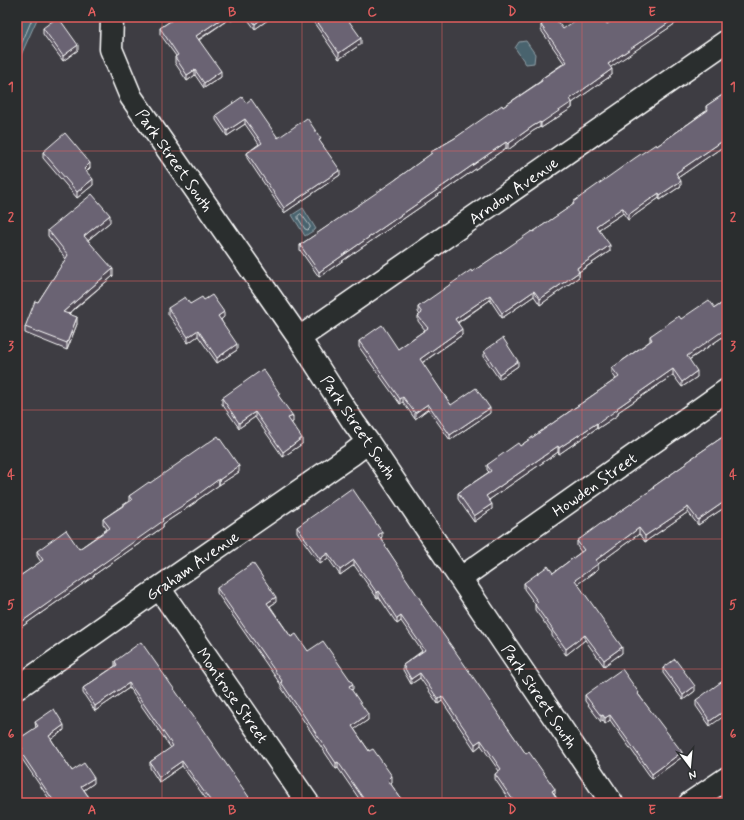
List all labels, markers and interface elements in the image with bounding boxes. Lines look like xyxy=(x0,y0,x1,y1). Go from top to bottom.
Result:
text: A xyxy=(88,4,96,21)
text: B xyxy=(228,4,237,21)
text: C xyxy=(367,4,377,21)
text: D xyxy=(508,4,517,21)
text: E xyxy=(648,4,656,21)
text: 1 xyxy=(8,79,14,96)
text: 1 xyxy=(730,79,736,96)
street label: Park Street South xyxy=(130,105,217,217)
street label: Arndon Avenue xyxy=(465,152,563,230)
text: 2 xyxy=(8,209,15,226)
text: 2 xyxy=(730,209,737,226)
text: 3 xyxy=(8,338,14,355)
text: 3 xyxy=(730,338,736,355)
street label: Park Street South xyxy=(315,372,400,484)
street label: Howden Street xyxy=(548,448,641,522)
text: 4 xyxy=(7,467,15,484)
text: 4 xyxy=(729,467,737,484)
street label: Graham Avenue xyxy=(142,526,244,606)
text: 5 xyxy=(7,597,15,614)
text: 5 xyxy=(729,597,737,614)
street label: Park Street South xyxy=(496,641,581,753)
street label: Montrose Street xyxy=(191,644,273,748)
text: 6 xyxy=(8,726,15,743)
text: 6 xyxy=(730,726,737,743)
north arrow xyxy=(670,746,710,786)
text: N xyxy=(687,767,698,782)
text: A xyxy=(88,802,96,819)
text: B xyxy=(228,802,237,819)
text: C xyxy=(367,802,377,819)
text: D xyxy=(508,802,517,819)
text: E xyxy=(648,802,656,819)

